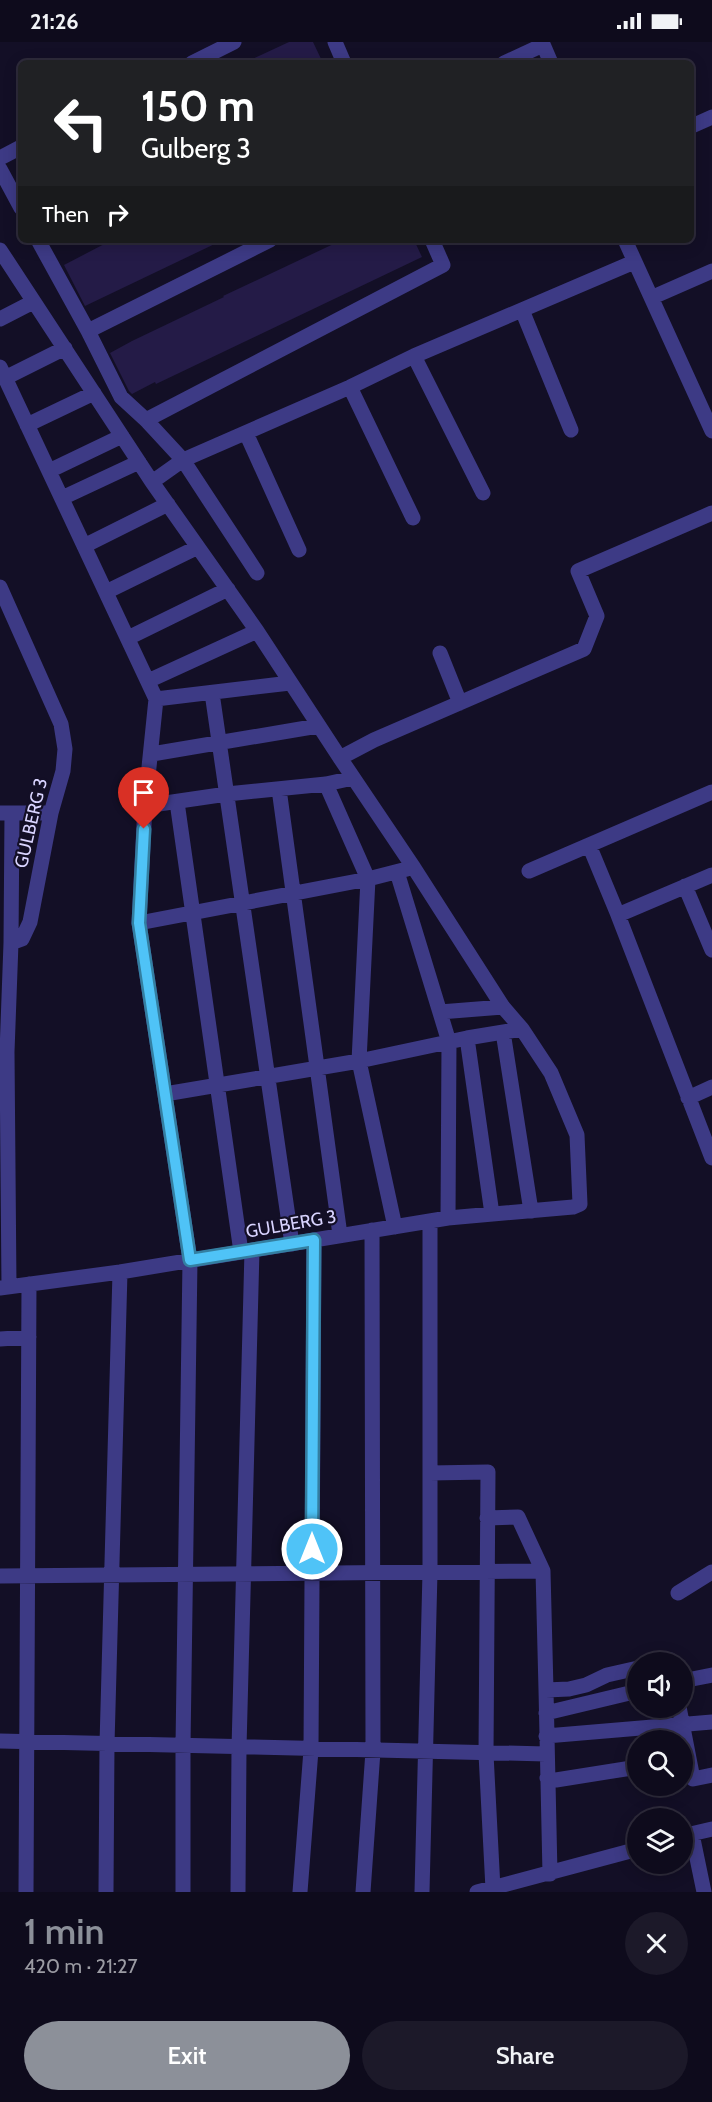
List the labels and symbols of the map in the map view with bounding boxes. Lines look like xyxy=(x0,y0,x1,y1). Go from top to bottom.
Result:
pin xyxy=(118,767,169,829)
street label: GULBERG 3 xyxy=(10,776,52,870)
street label: GULBERG 3 xyxy=(244,1205,338,1243)
position arrow xyxy=(280,1517,344,1581)

